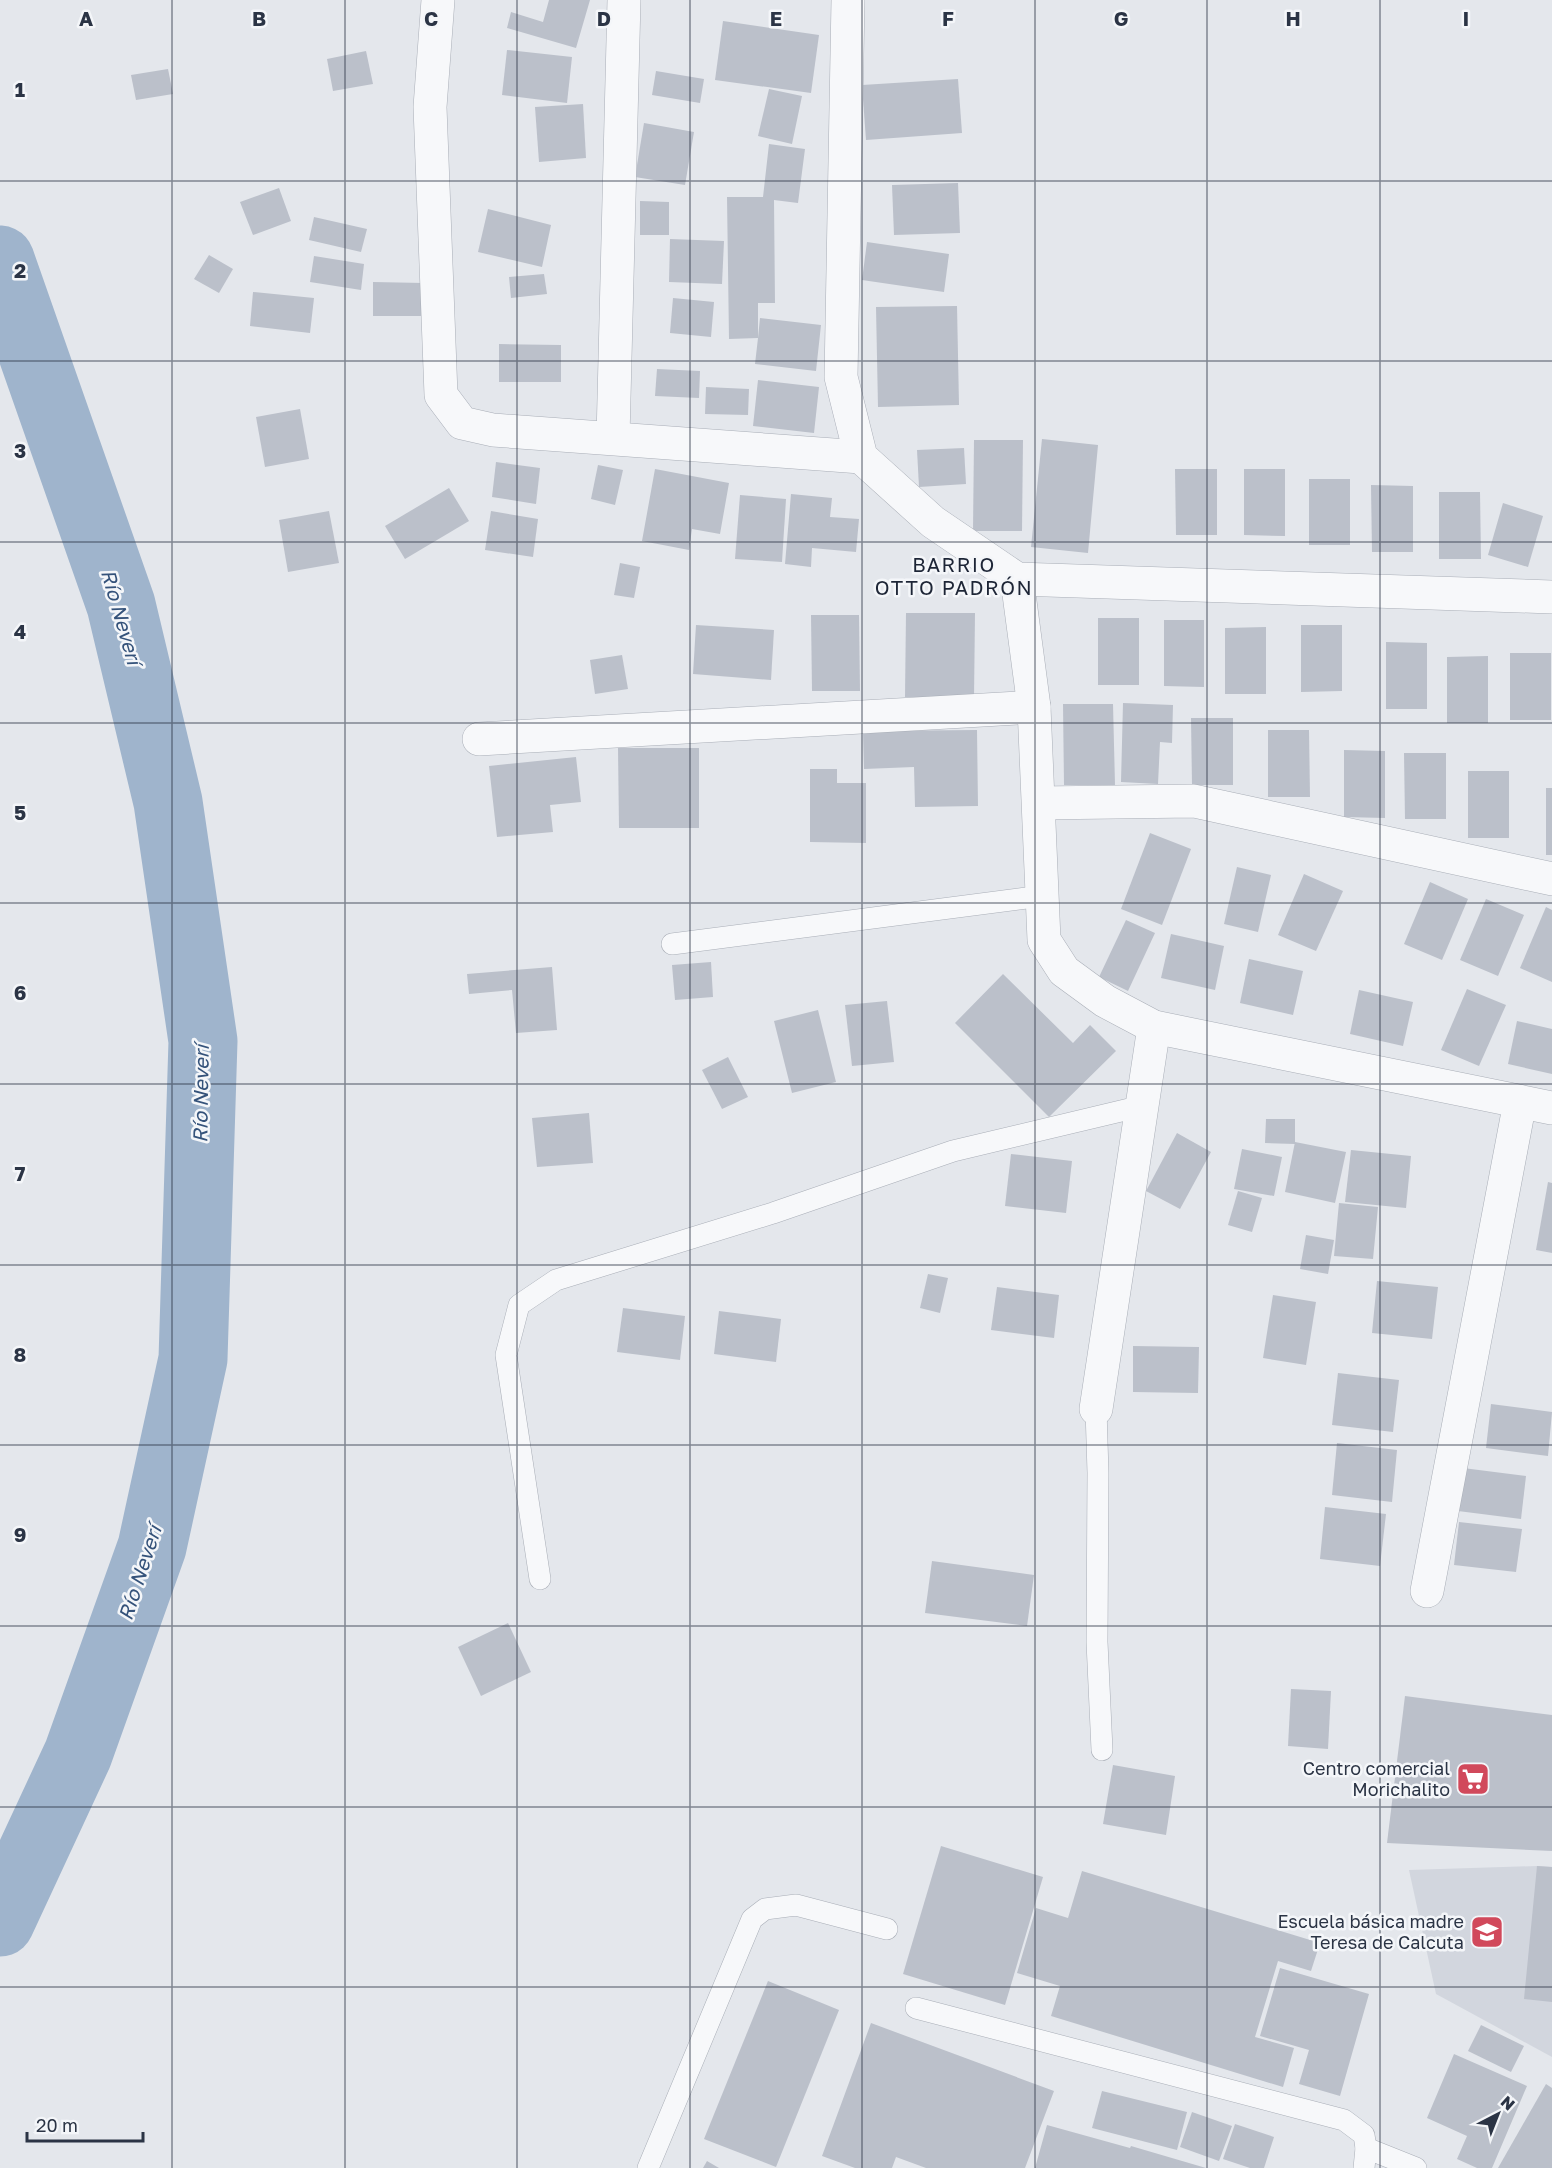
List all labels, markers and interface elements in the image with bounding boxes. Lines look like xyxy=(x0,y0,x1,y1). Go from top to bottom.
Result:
text: A xyxy=(79,6,93,30)
text: B xyxy=(252,6,266,30)
text: C xyxy=(424,6,438,30)
text: D xyxy=(597,6,611,30)
text: E xyxy=(770,6,782,30)
text: F xyxy=(942,6,954,30)
text: G xyxy=(1114,6,1128,30)
text: H xyxy=(1285,6,1301,30)
text: I xyxy=(1463,6,1469,30)
text: 1 xyxy=(15,77,25,101)
text: 2 xyxy=(14,258,26,282)
text: 3 xyxy=(14,438,26,462)
district label: BARRIO OTTO PADRÓN xyxy=(875,552,1033,599)
water label: Río Neverí xyxy=(97,566,149,673)
text: 4 xyxy=(14,619,26,643)
text: 5 xyxy=(14,800,26,824)
text: 6 xyxy=(14,980,26,1004)
water label: Río Neverí xyxy=(187,1039,213,1143)
text: 7 xyxy=(15,1161,26,1185)
text: 8 xyxy=(14,1342,26,1366)
water label: Río Neverí xyxy=(113,1517,167,1623)
text: 9 xyxy=(14,1522,26,1546)
place label: Centro comercial Morichalito xyxy=(1303,1757,1450,1800)
supermarket icon: Centro comercial Morichalito xyxy=(1455,1761,1491,1797)
place label: Escuela básica madre Teresa de Calcuta xyxy=(1277,1910,1464,1953)
school or university icon: Escuela básica madre Teresa de Calcuta xyxy=(1469,1914,1505,1950)
north arrow xyxy=(1468,2084,1528,2144)
text: N xyxy=(1497,2091,1519,2114)
scale bar xyxy=(27,2105,142,2143)
text: 20 m xyxy=(36,2114,78,2136)

